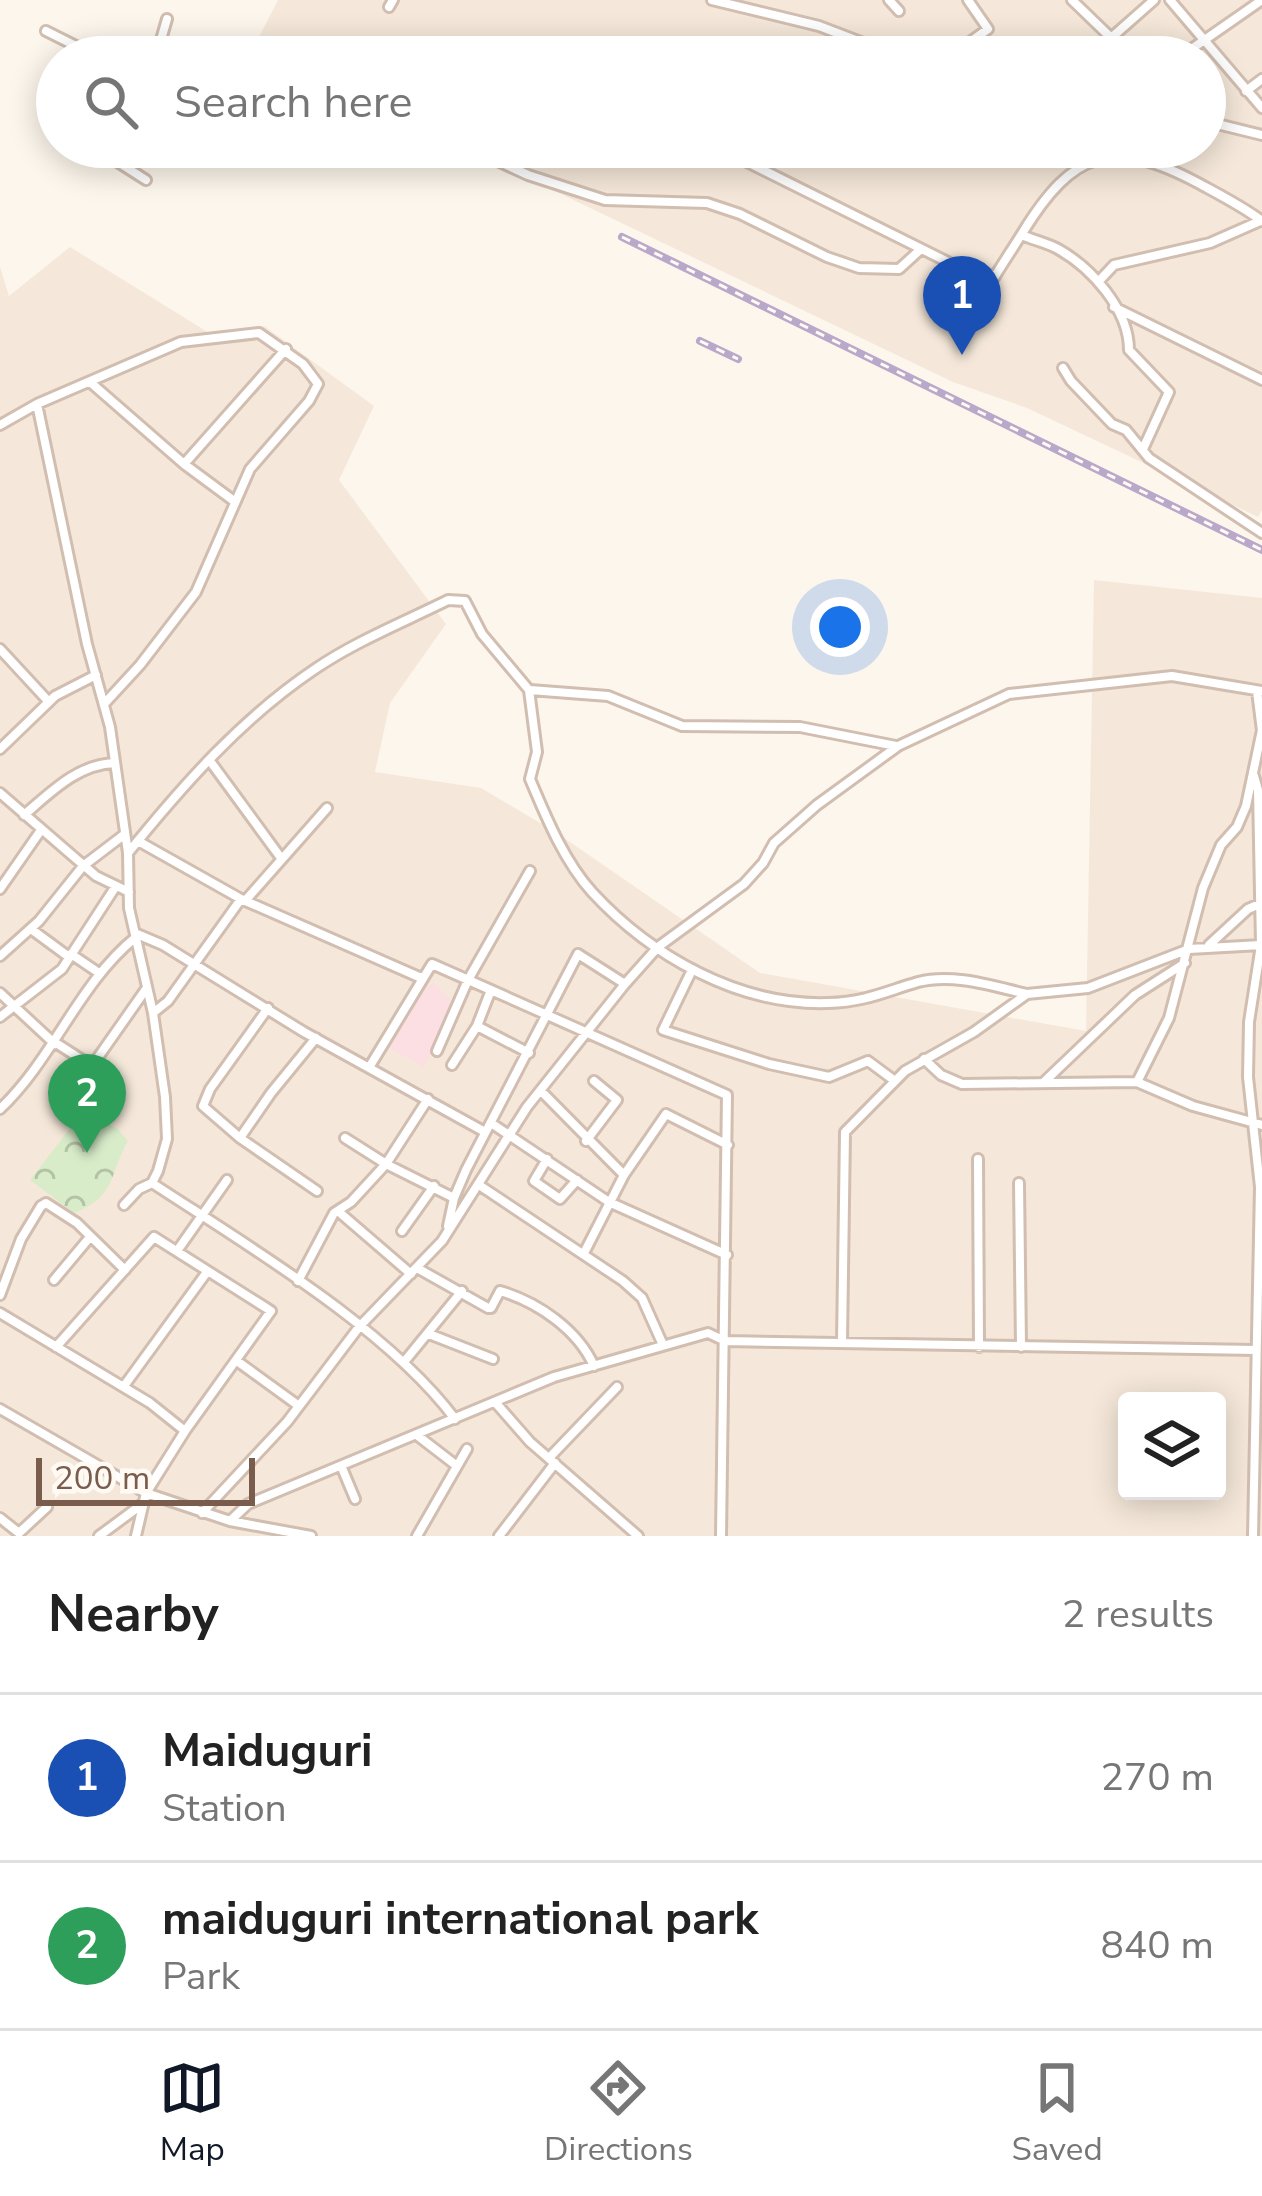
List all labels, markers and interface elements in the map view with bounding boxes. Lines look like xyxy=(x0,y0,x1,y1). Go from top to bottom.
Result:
search box xyxy=(36,36,1226,168)
icon: search xyxy=(78,69,144,135)
text: Search here xyxy=(174,72,413,133)
pin: 1 xyxy=(923,256,1001,355)
your location xyxy=(810,597,870,657)
pin: 2 xyxy=(48,1054,126,1153)
map controls xyxy=(1118,1392,1226,1500)
button: layers xyxy=(1118,1392,1226,1500)
scale bar xyxy=(36,1452,255,1505)
text: 200 m xyxy=(54,1456,150,1501)
text: Nearby xyxy=(48,1579,219,1649)
text: 2 results xyxy=(1062,1588,1214,1641)
text: Maiduguri xyxy=(162,1721,373,1782)
text: 1 xyxy=(75,1751,99,1804)
text: 270 m xyxy=(1100,1751,1214,1804)
text: Station xyxy=(162,1782,287,1835)
text: maiduguri international park xyxy=(162,1889,758,1950)
text: 2 xyxy=(75,1919,99,1972)
text: 840 m xyxy=(1100,1919,1214,1972)
text: Park xyxy=(162,1950,240,2003)
tab: Map xyxy=(159,2055,225,2172)
tab: Directions xyxy=(544,2055,693,2172)
tab: Saved xyxy=(1011,2055,1103,2172)

